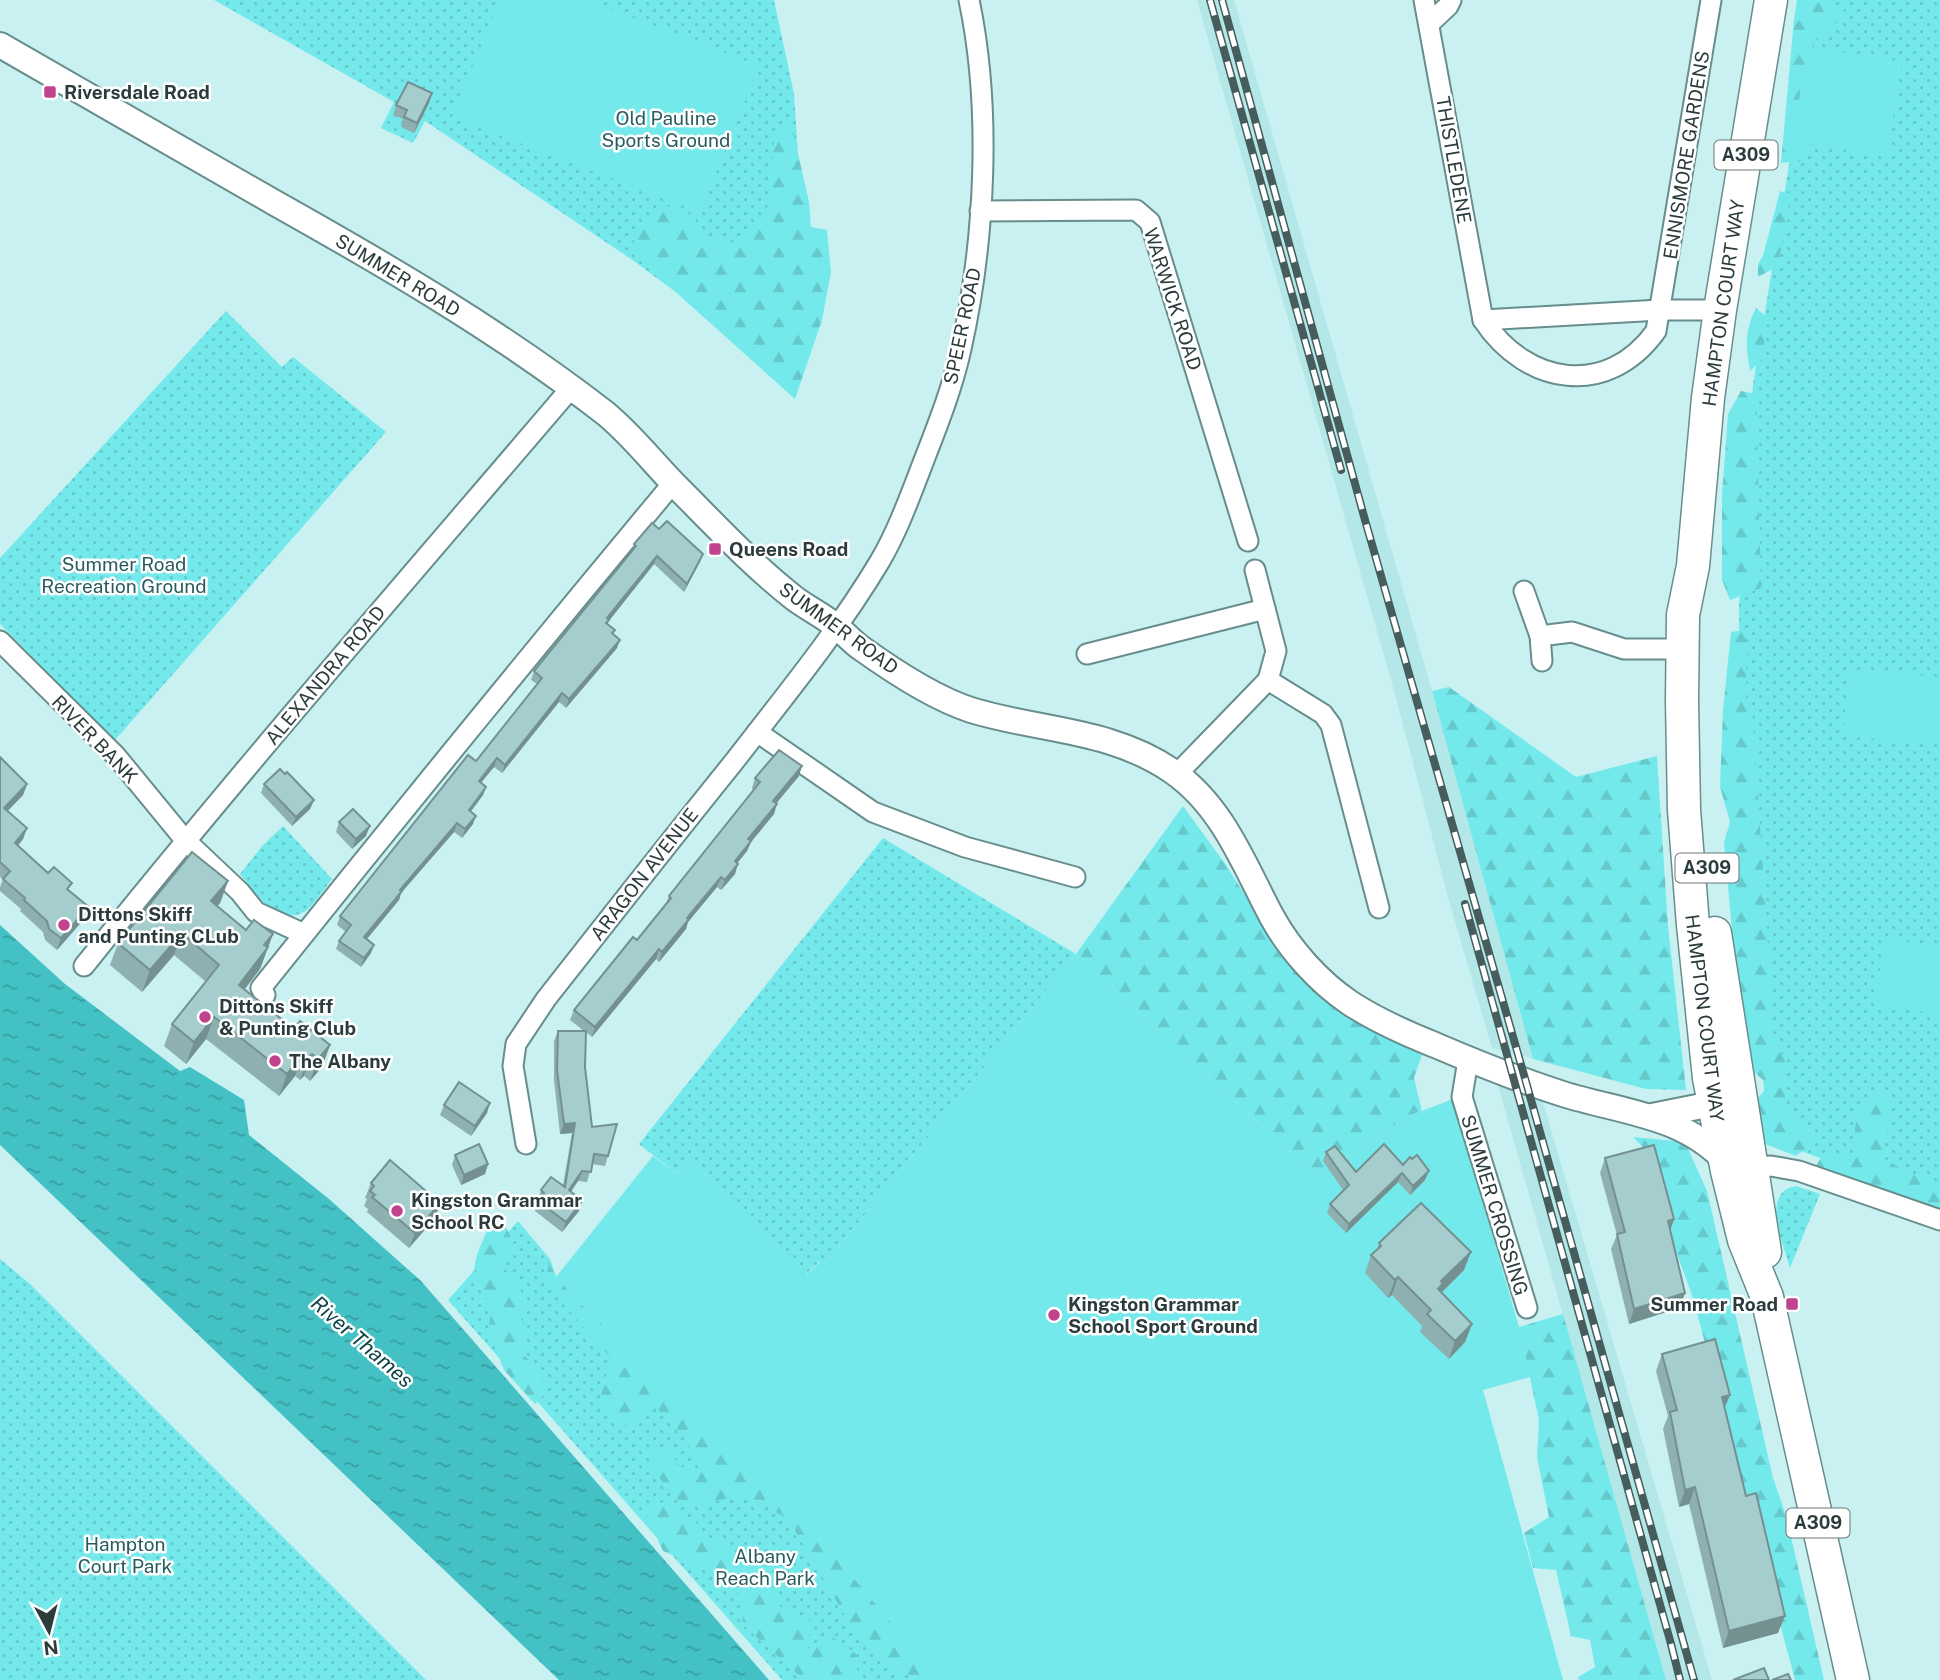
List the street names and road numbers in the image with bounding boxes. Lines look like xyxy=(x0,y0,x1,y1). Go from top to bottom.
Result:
street label: ENNISMORE GARDENS xyxy=(1659,49,1713,261)
street label: THISTLEDENE xyxy=(1432,95,1476,225)
road number: A309 xyxy=(1714,140,1778,170)
street label: HAMPTON COURT WAY xyxy=(1698,198,1748,408)
street label: WARWICK ROAD xyxy=(1140,225,1206,373)
street label: SUMMER ROAD xyxy=(332,229,464,321)
street label: SPEER ROAD xyxy=(939,266,985,386)
street label: SUMMER ROAD xyxy=(775,577,903,679)
street label: ALEXANDRA ROAD xyxy=(261,601,389,749)
street label: RIVER BANK xyxy=(48,690,142,788)
street label: ARAGON AVENUE xyxy=(586,804,702,944)
road number: A309 xyxy=(1676,854,1738,882)
street label: HAMPTON COURT WAY xyxy=(1681,913,1729,1123)
street label: SUMMER CROSSING xyxy=(1457,1112,1533,1298)
road number: A309 xyxy=(1786,1508,1850,1538)

